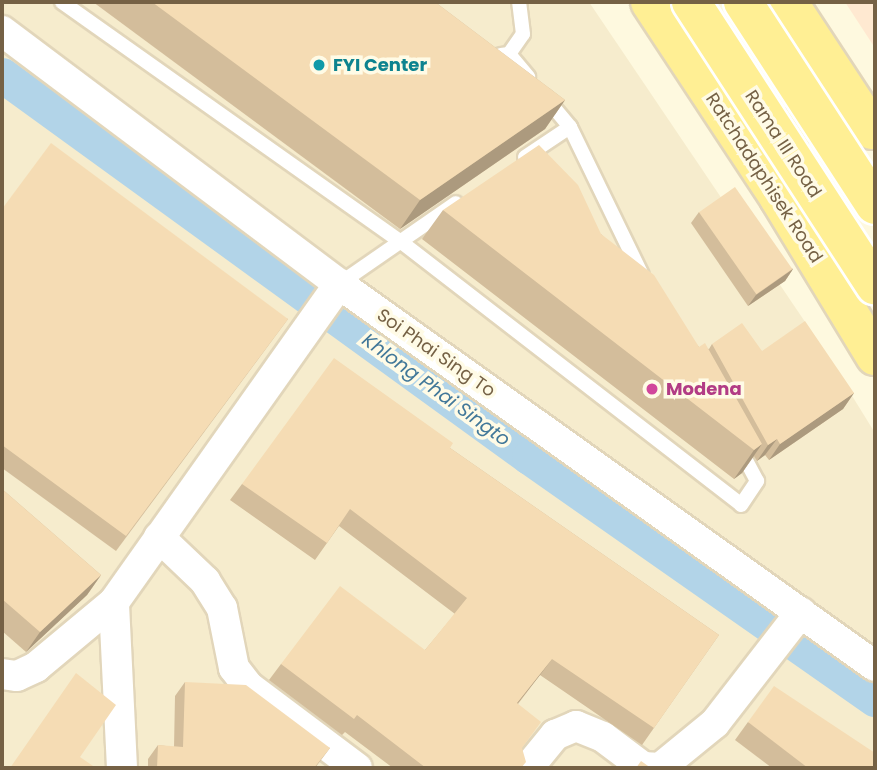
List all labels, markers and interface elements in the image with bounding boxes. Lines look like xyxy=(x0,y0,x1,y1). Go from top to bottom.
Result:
place label: FYI Center xyxy=(333,54,427,76)
marker: FYI Center xyxy=(311,57,327,73)
street label: Rama III Road xyxy=(740,86,826,202)
street label: Ratchadaphisek Road xyxy=(701,89,827,267)
street label: Soi Phai Sing To xyxy=(373,304,499,402)
water label: Khlong Phai Singto xyxy=(358,329,514,451)
place label: Modena xyxy=(666,378,742,400)
marker: Modena xyxy=(644,381,660,397)

